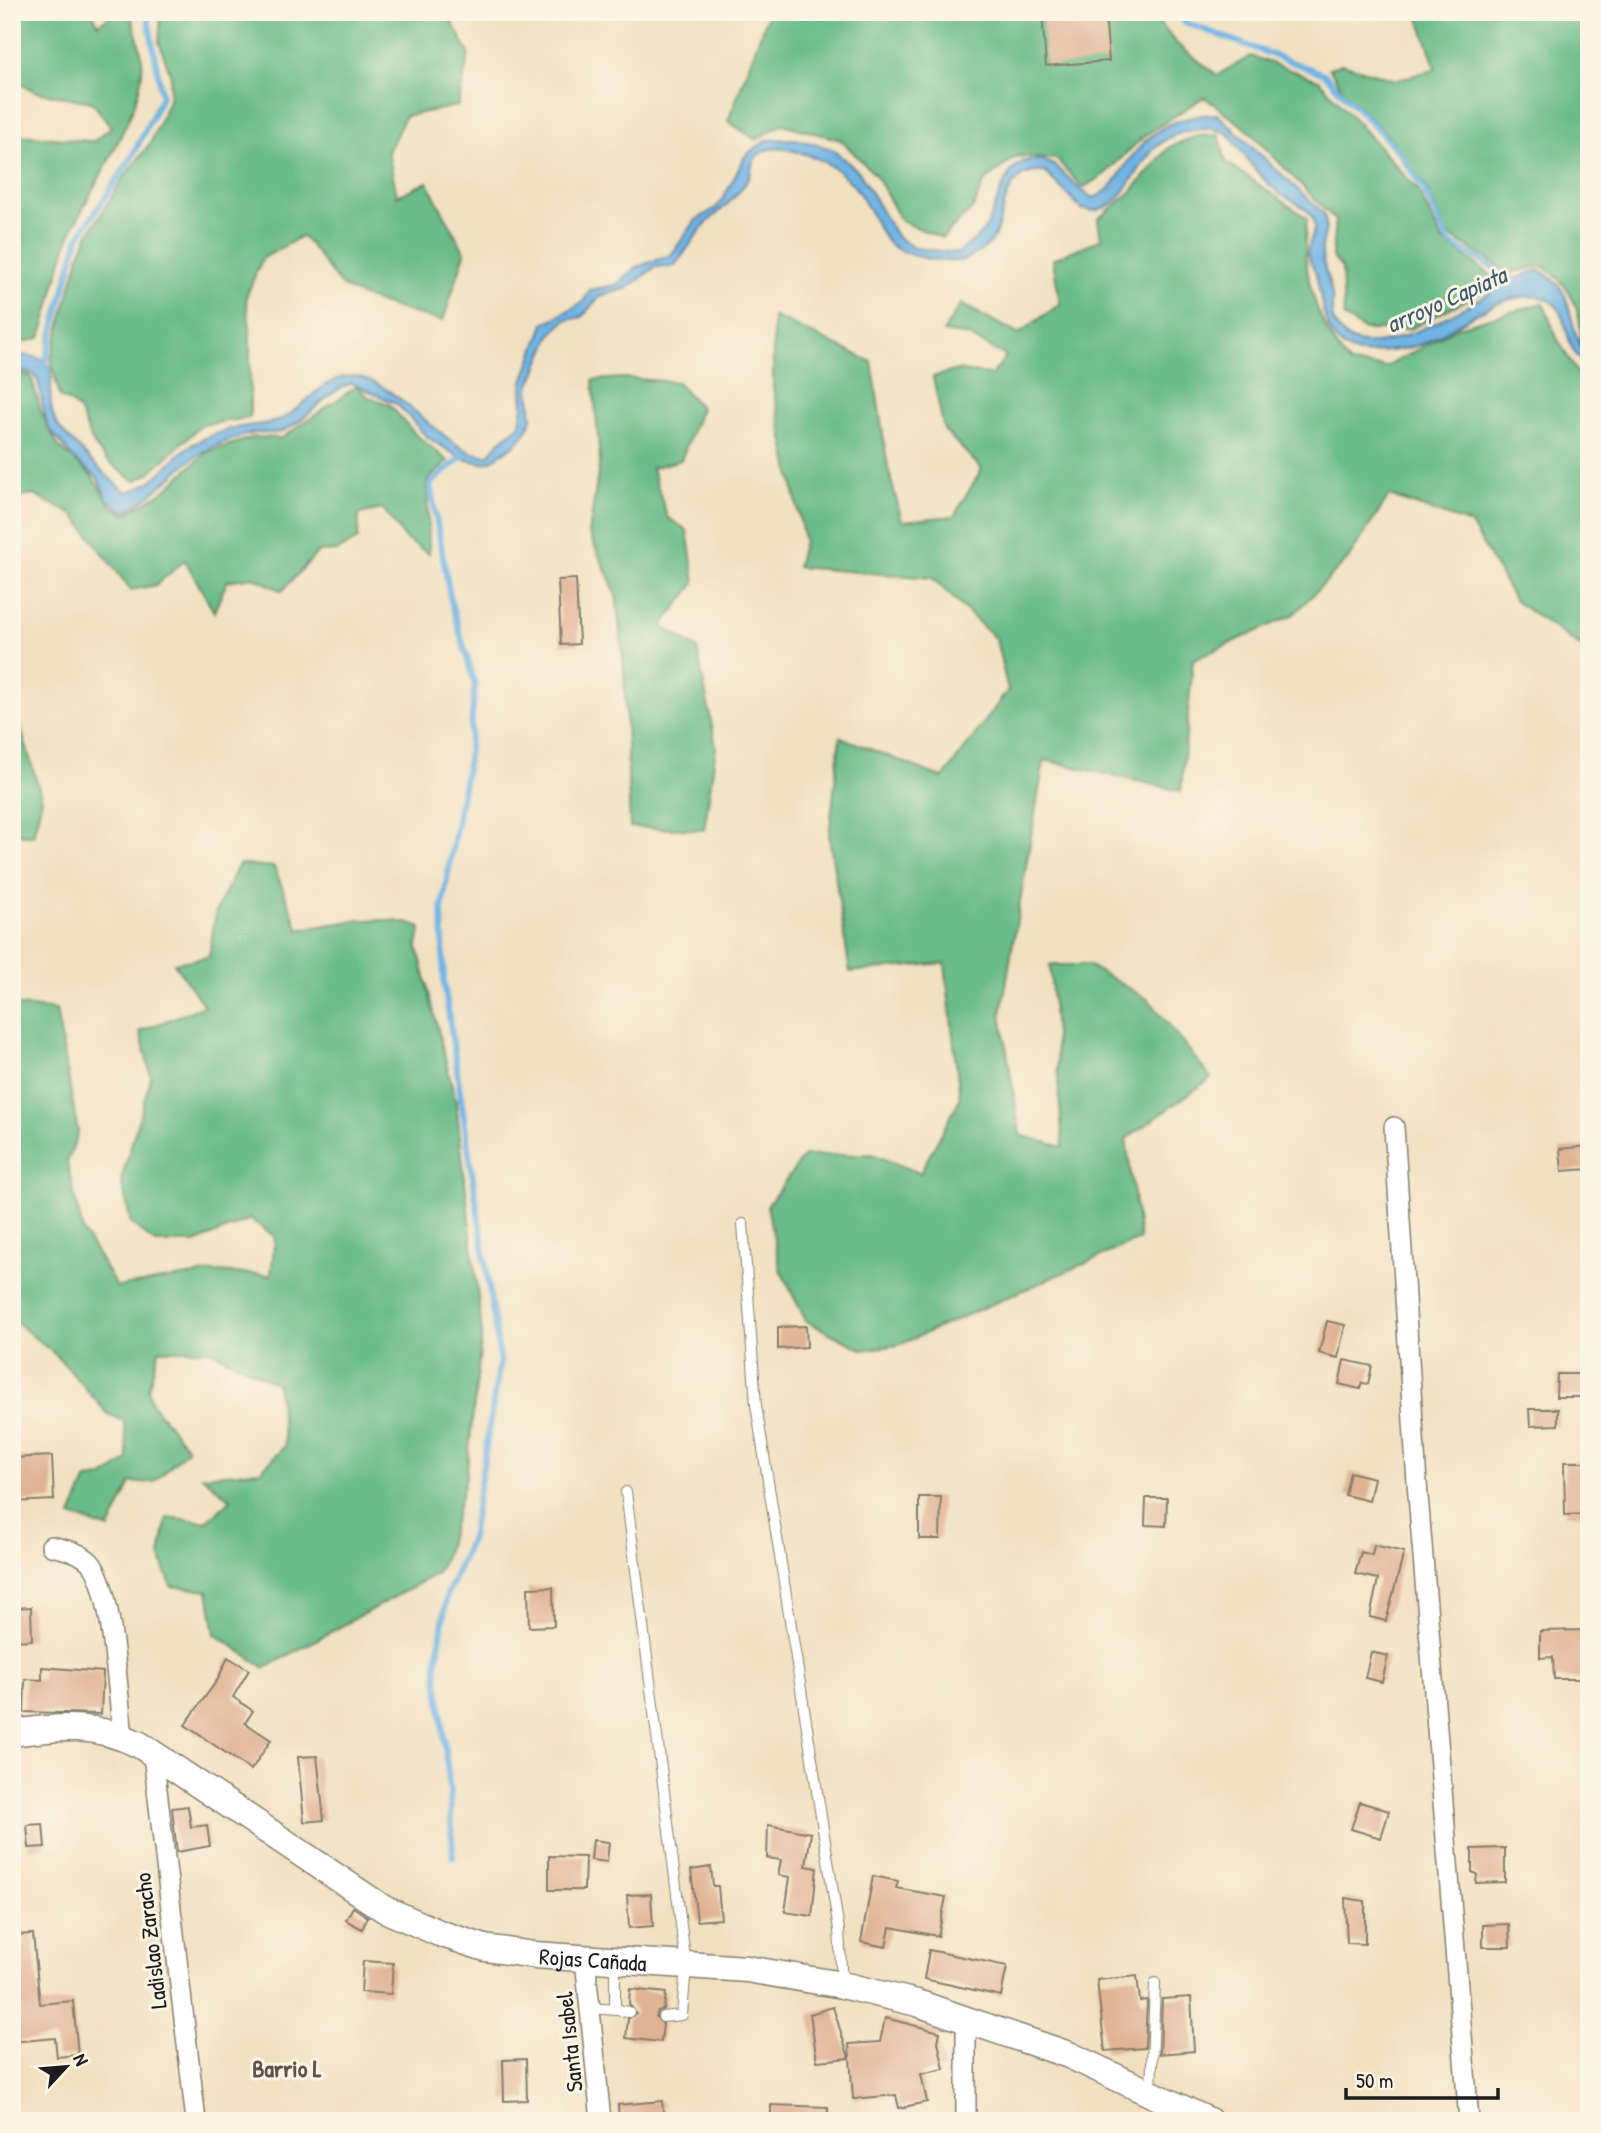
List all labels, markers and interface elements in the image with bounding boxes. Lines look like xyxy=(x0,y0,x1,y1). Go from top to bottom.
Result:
water label: arroyo Capiata xyxy=(1381,257,1514,341)
street label: Ladislao Zaracho xyxy=(126,1871,174,2011)
street label: Rojas Cañada xyxy=(538,1940,648,1978)
street label: Santa Isabel xyxy=(548,1990,590,2093)
north arrow xyxy=(32,2032,102,2102)
text: N xyxy=(67,2049,95,2070)
district label: Barrio L xyxy=(252,2052,322,2084)
scale bar xyxy=(1346,2056,1498,2100)
text: 50 m xyxy=(1356,2066,1393,2095)

